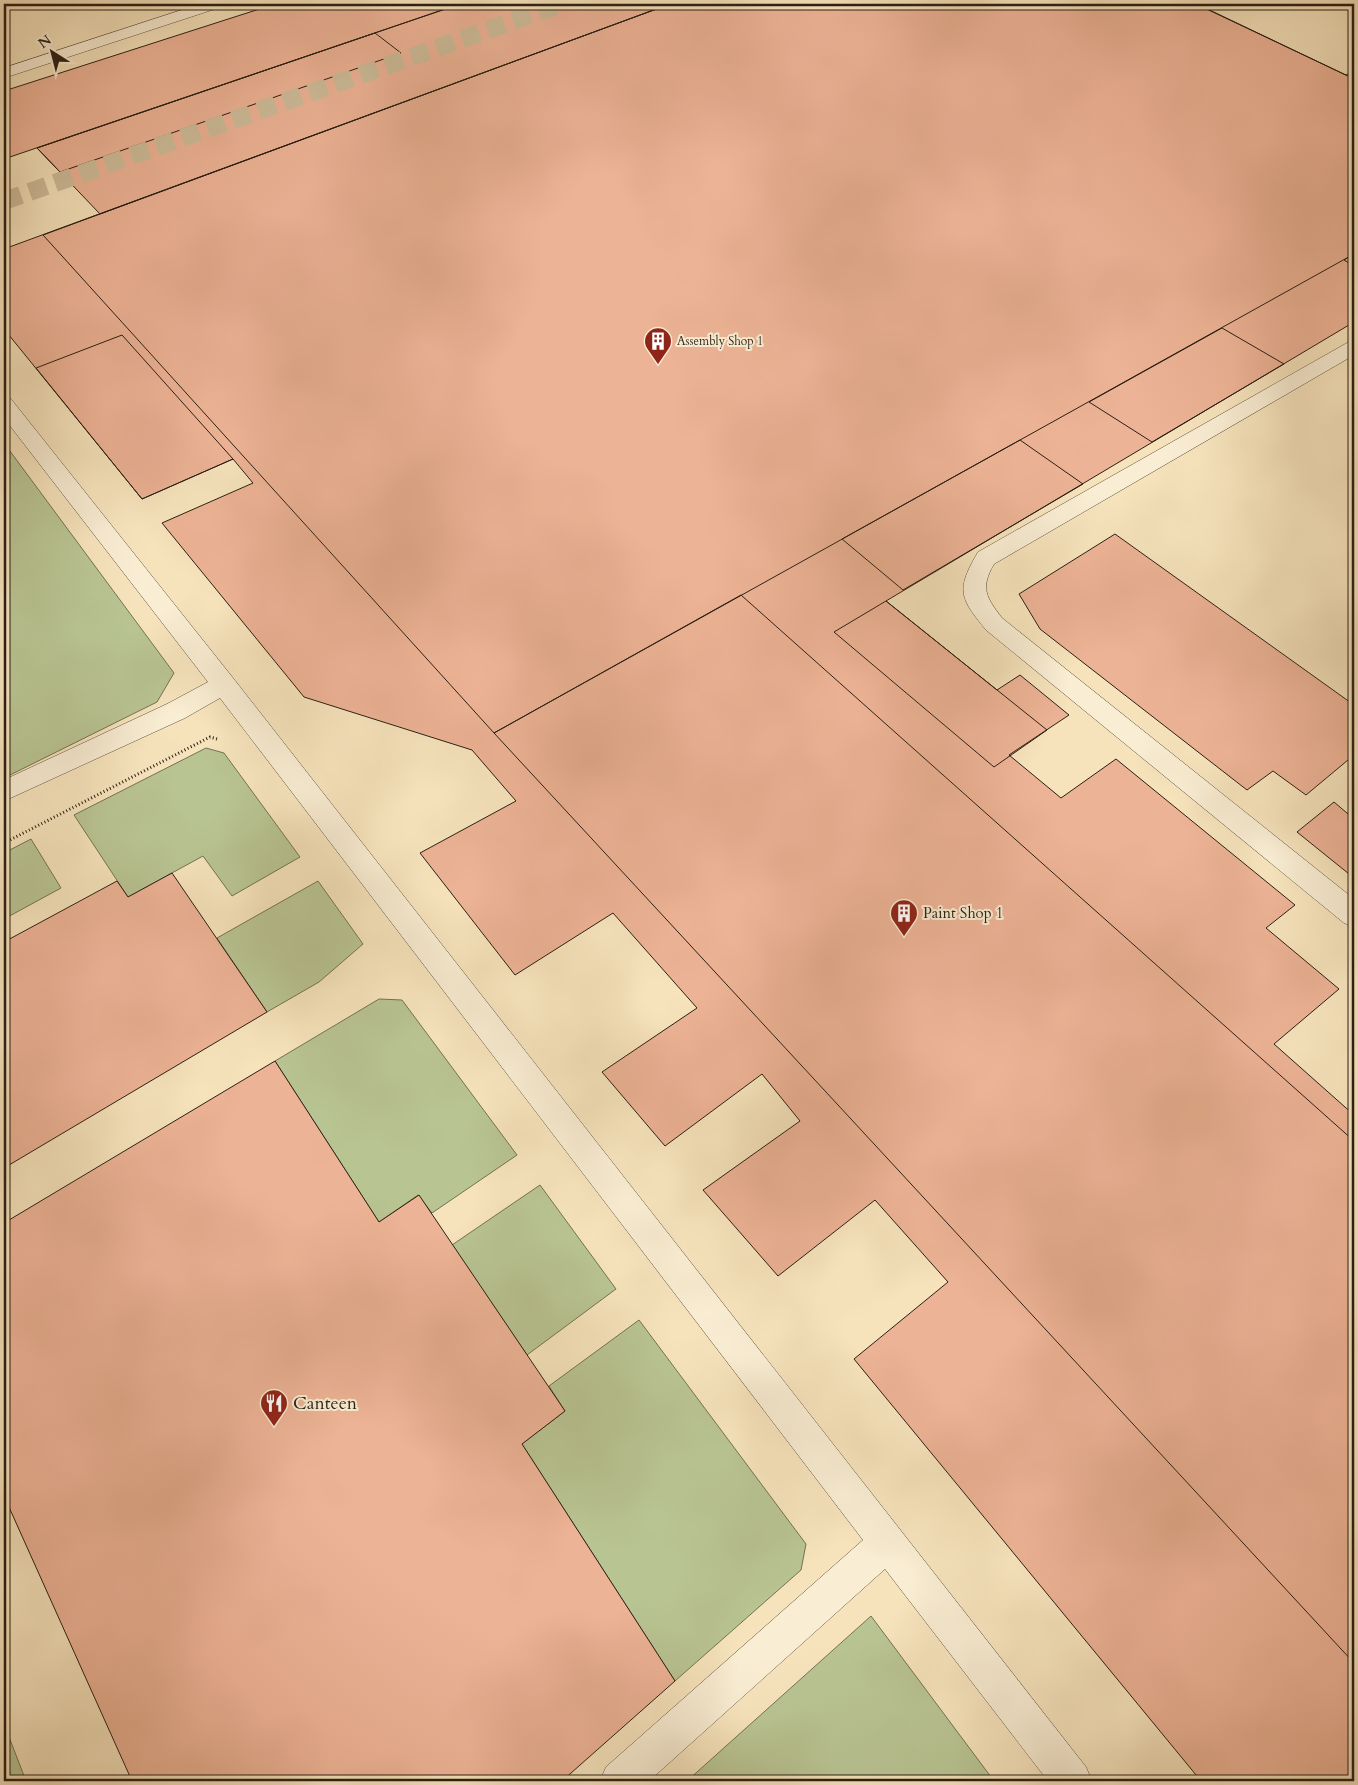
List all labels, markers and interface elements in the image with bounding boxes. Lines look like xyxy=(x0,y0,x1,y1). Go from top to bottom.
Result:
north arrow xyxy=(28,28,78,78)
text: N xyxy=(34,31,55,53)
building icon: Assembly Shop 1 xyxy=(643,326,673,365)
place label: Assembly Shop 1 xyxy=(677,333,763,349)
building icon: Paint Shop 1 xyxy=(889,898,919,937)
place label: Paint Shop 1 xyxy=(923,903,1003,923)
restaurant icon: Canteen xyxy=(259,1388,289,1427)
place label: Canteen xyxy=(293,1391,358,1416)

